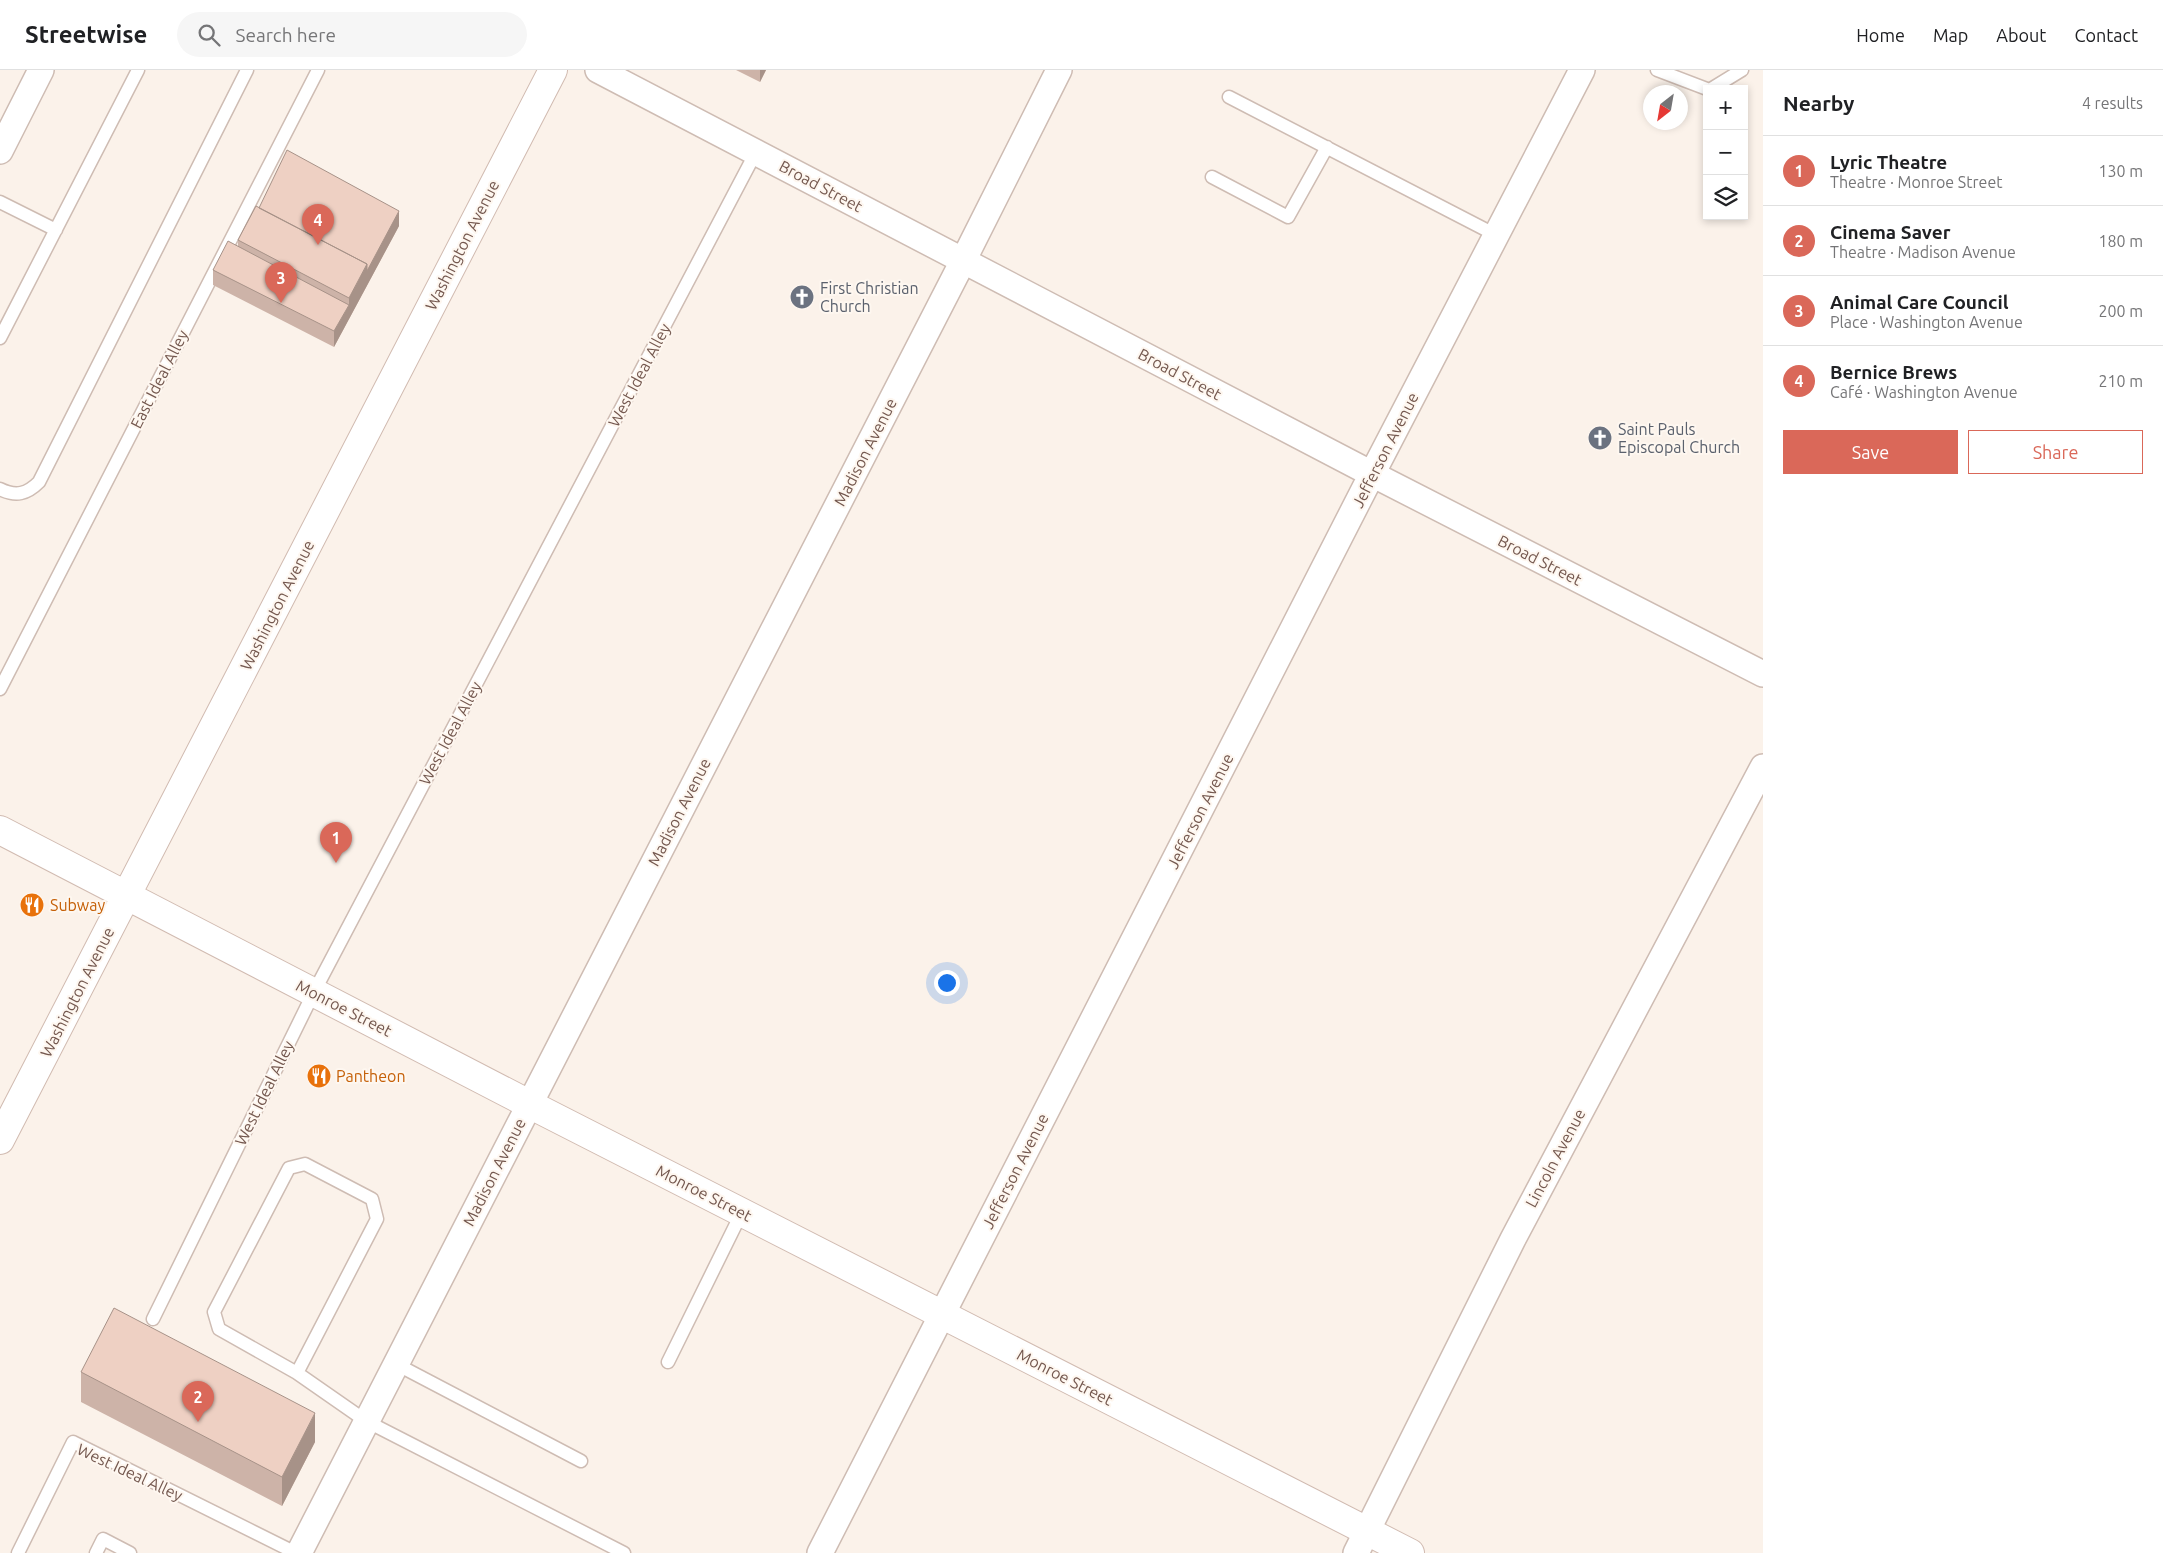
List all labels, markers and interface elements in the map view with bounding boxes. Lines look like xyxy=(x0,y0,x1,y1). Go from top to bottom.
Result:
search box xyxy=(177,12,527,57)
text: Streetwise xyxy=(25,21,147,48)
icon: search xyxy=(195,21,223,49)
text: Search here xyxy=(235,24,336,46)
text: Home xyxy=(1856,25,1905,45)
text: Map xyxy=(1933,25,1968,45)
text: About xyxy=(1996,25,2046,45)
text: Contact xyxy=(2074,25,2138,45)
north arrow xyxy=(1643,85,1688,130)
map controls xyxy=(1703,85,1748,220)
button: + xyxy=(1703,85,1748,130)
text: Nearby xyxy=(1783,91,1854,115)
text: 4 results xyxy=(2082,94,2143,112)
button: − xyxy=(1703,130,1748,175)
text: Lyric Theatre xyxy=(1830,151,1947,173)
street label: Broad Street xyxy=(776,157,866,216)
text: 1 xyxy=(1794,162,1804,180)
text: 130 m xyxy=(2098,162,2143,180)
text: Theatre · Monroe Street xyxy=(1830,173,2003,191)
button: layers xyxy=(1703,175,1748,220)
street label: Washington Avenue xyxy=(421,177,503,313)
pin: 4 xyxy=(302,204,334,245)
text: Cinema Saver xyxy=(1830,221,1950,243)
text: 2 xyxy=(1794,232,1804,250)
text: 180 m xyxy=(2098,232,2143,250)
text: Theatre · Madison Avenue xyxy=(1830,243,2016,261)
pin: 3 xyxy=(265,262,297,303)
place label: First Christian Church xyxy=(820,279,919,315)
church icon: First Christian Church xyxy=(789,284,815,310)
text: Animal Care Council xyxy=(1830,291,2008,313)
text: 3 xyxy=(1794,302,1804,320)
text: 200 m xyxy=(2098,302,2143,320)
text: Place · Washington Avenue xyxy=(1830,313,2023,331)
street label: West Ideal Alley xyxy=(604,320,674,430)
street label: East Ideal Alley xyxy=(127,327,192,431)
street label: Broad Street xyxy=(1135,345,1225,404)
text: Bernice Brews xyxy=(1830,361,1957,383)
text: 4 xyxy=(1794,372,1804,390)
text: 210 m xyxy=(2098,372,2143,390)
text: Café · Washington Avenue xyxy=(1830,383,2018,401)
street label: Jefferson Avenue xyxy=(1348,389,1422,511)
street label: Madison Avenue xyxy=(830,395,900,509)
place label: Saint Pauls Episcopal Church xyxy=(1618,420,1740,456)
church icon: Saint Pauls Episcopal Church xyxy=(1587,425,1613,451)
button: Save xyxy=(1783,430,1958,474)
button: Share xyxy=(1968,430,2143,474)
street label: Broad Street xyxy=(1495,531,1585,589)
street label: Washington Avenue xyxy=(236,537,318,673)
street label: West Ideal Alley xyxy=(415,678,485,788)
street label: Jefferson Avenue xyxy=(1163,750,1237,872)
street label: Madison Avenue xyxy=(644,755,714,869)
pin: 1 xyxy=(320,822,352,863)
restaurant icon: Subway xyxy=(19,892,45,918)
place label: Subway xyxy=(50,896,105,914)
street label: Washington Avenue xyxy=(36,924,118,1060)
your location xyxy=(934,970,960,996)
street label: Monroe Street xyxy=(293,976,395,1040)
street label: West Ideal Alley xyxy=(231,1038,297,1148)
restaurant icon: Pantheon xyxy=(306,1063,332,1089)
place label: Pantheon xyxy=(336,1067,406,1085)
street label: Lincoln Avenue xyxy=(1522,1106,1588,1210)
street label: Jefferson Avenue xyxy=(978,1110,1052,1232)
street label: Madison Avenue xyxy=(459,1115,529,1229)
street label: Monroe Street xyxy=(653,1161,755,1225)
street label: Monroe Street xyxy=(1014,1345,1116,1409)
pin: 2 xyxy=(182,1381,214,1422)
street label: West Ideal Alley xyxy=(75,1440,186,1504)

